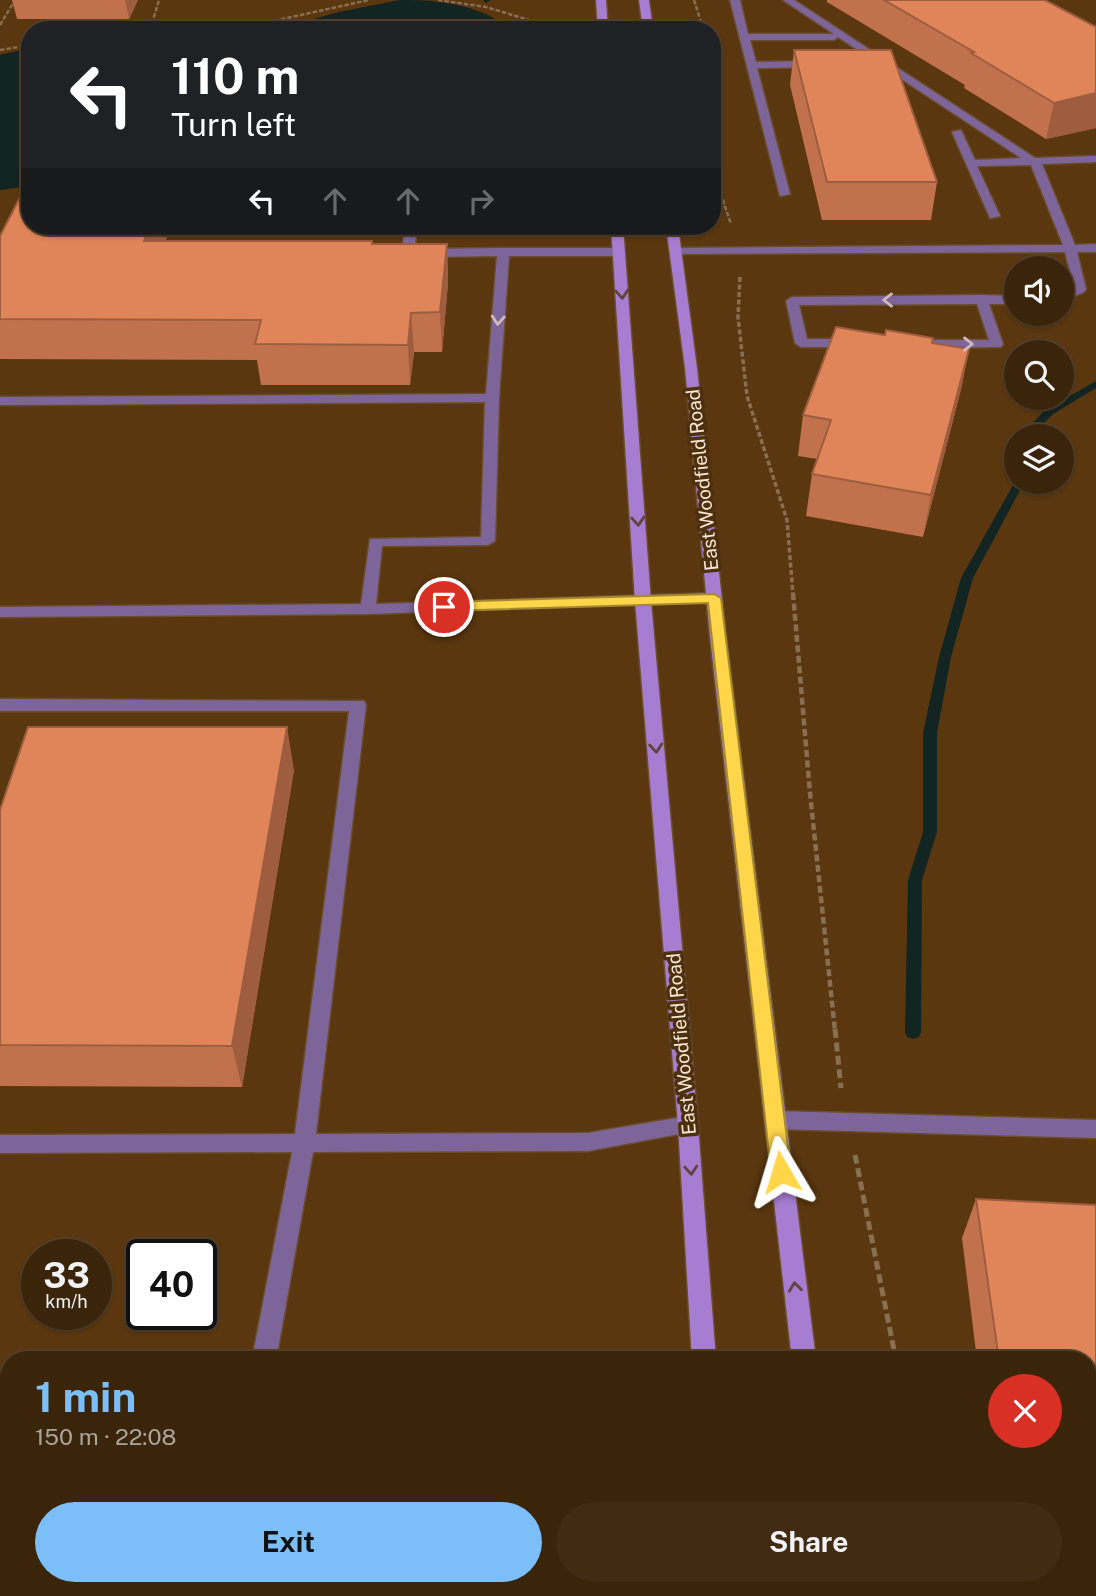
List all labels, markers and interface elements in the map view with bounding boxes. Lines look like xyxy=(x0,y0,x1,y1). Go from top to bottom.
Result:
text: 110 m xyxy=(171,47,299,105)
icon: left xyxy=(56,49,147,140)
text: Turn left xyxy=(171,106,296,143)
icon: left xyxy=(243,182,281,220)
icon: ahead xyxy=(316,182,354,220)
icon: ahead xyxy=(389,182,427,220)
icon: right xyxy=(462,182,500,220)
map controls xyxy=(1004,256,1074,494)
button: sound xyxy=(1004,256,1074,326)
one-way arrow xyxy=(614,289,629,300)
one-way arrow xyxy=(882,292,893,308)
one-way arrow xyxy=(491,315,506,326)
one-way arrow xyxy=(963,336,973,352)
button: search xyxy=(1004,340,1074,410)
street label: East Woodfield Road xyxy=(682,388,722,572)
button: layers xyxy=(1004,424,1074,494)
one-way arrow xyxy=(630,516,645,527)
pin xyxy=(414,577,474,637)
icon: arrive xyxy=(425,588,463,626)
one-way arrow xyxy=(648,742,663,753)
street label: East Woodfield Road xyxy=(662,952,700,1136)
position arrow xyxy=(744,1135,818,1209)
one-way arrow xyxy=(684,1164,699,1175)
speed limit sign: 40 xyxy=(126,1239,217,1330)
text: 33 xyxy=(43,1255,90,1296)
one-way arrow xyxy=(788,1281,803,1293)
text: km/h xyxy=(45,1291,88,1312)
text: 1 min xyxy=(35,1372,136,1421)
button: close xyxy=(988,1374,1062,1448)
text: 150 m · 22:08 xyxy=(35,1423,176,1450)
button: Exit xyxy=(35,1502,542,1582)
button: Share xyxy=(556,1502,1062,1582)

